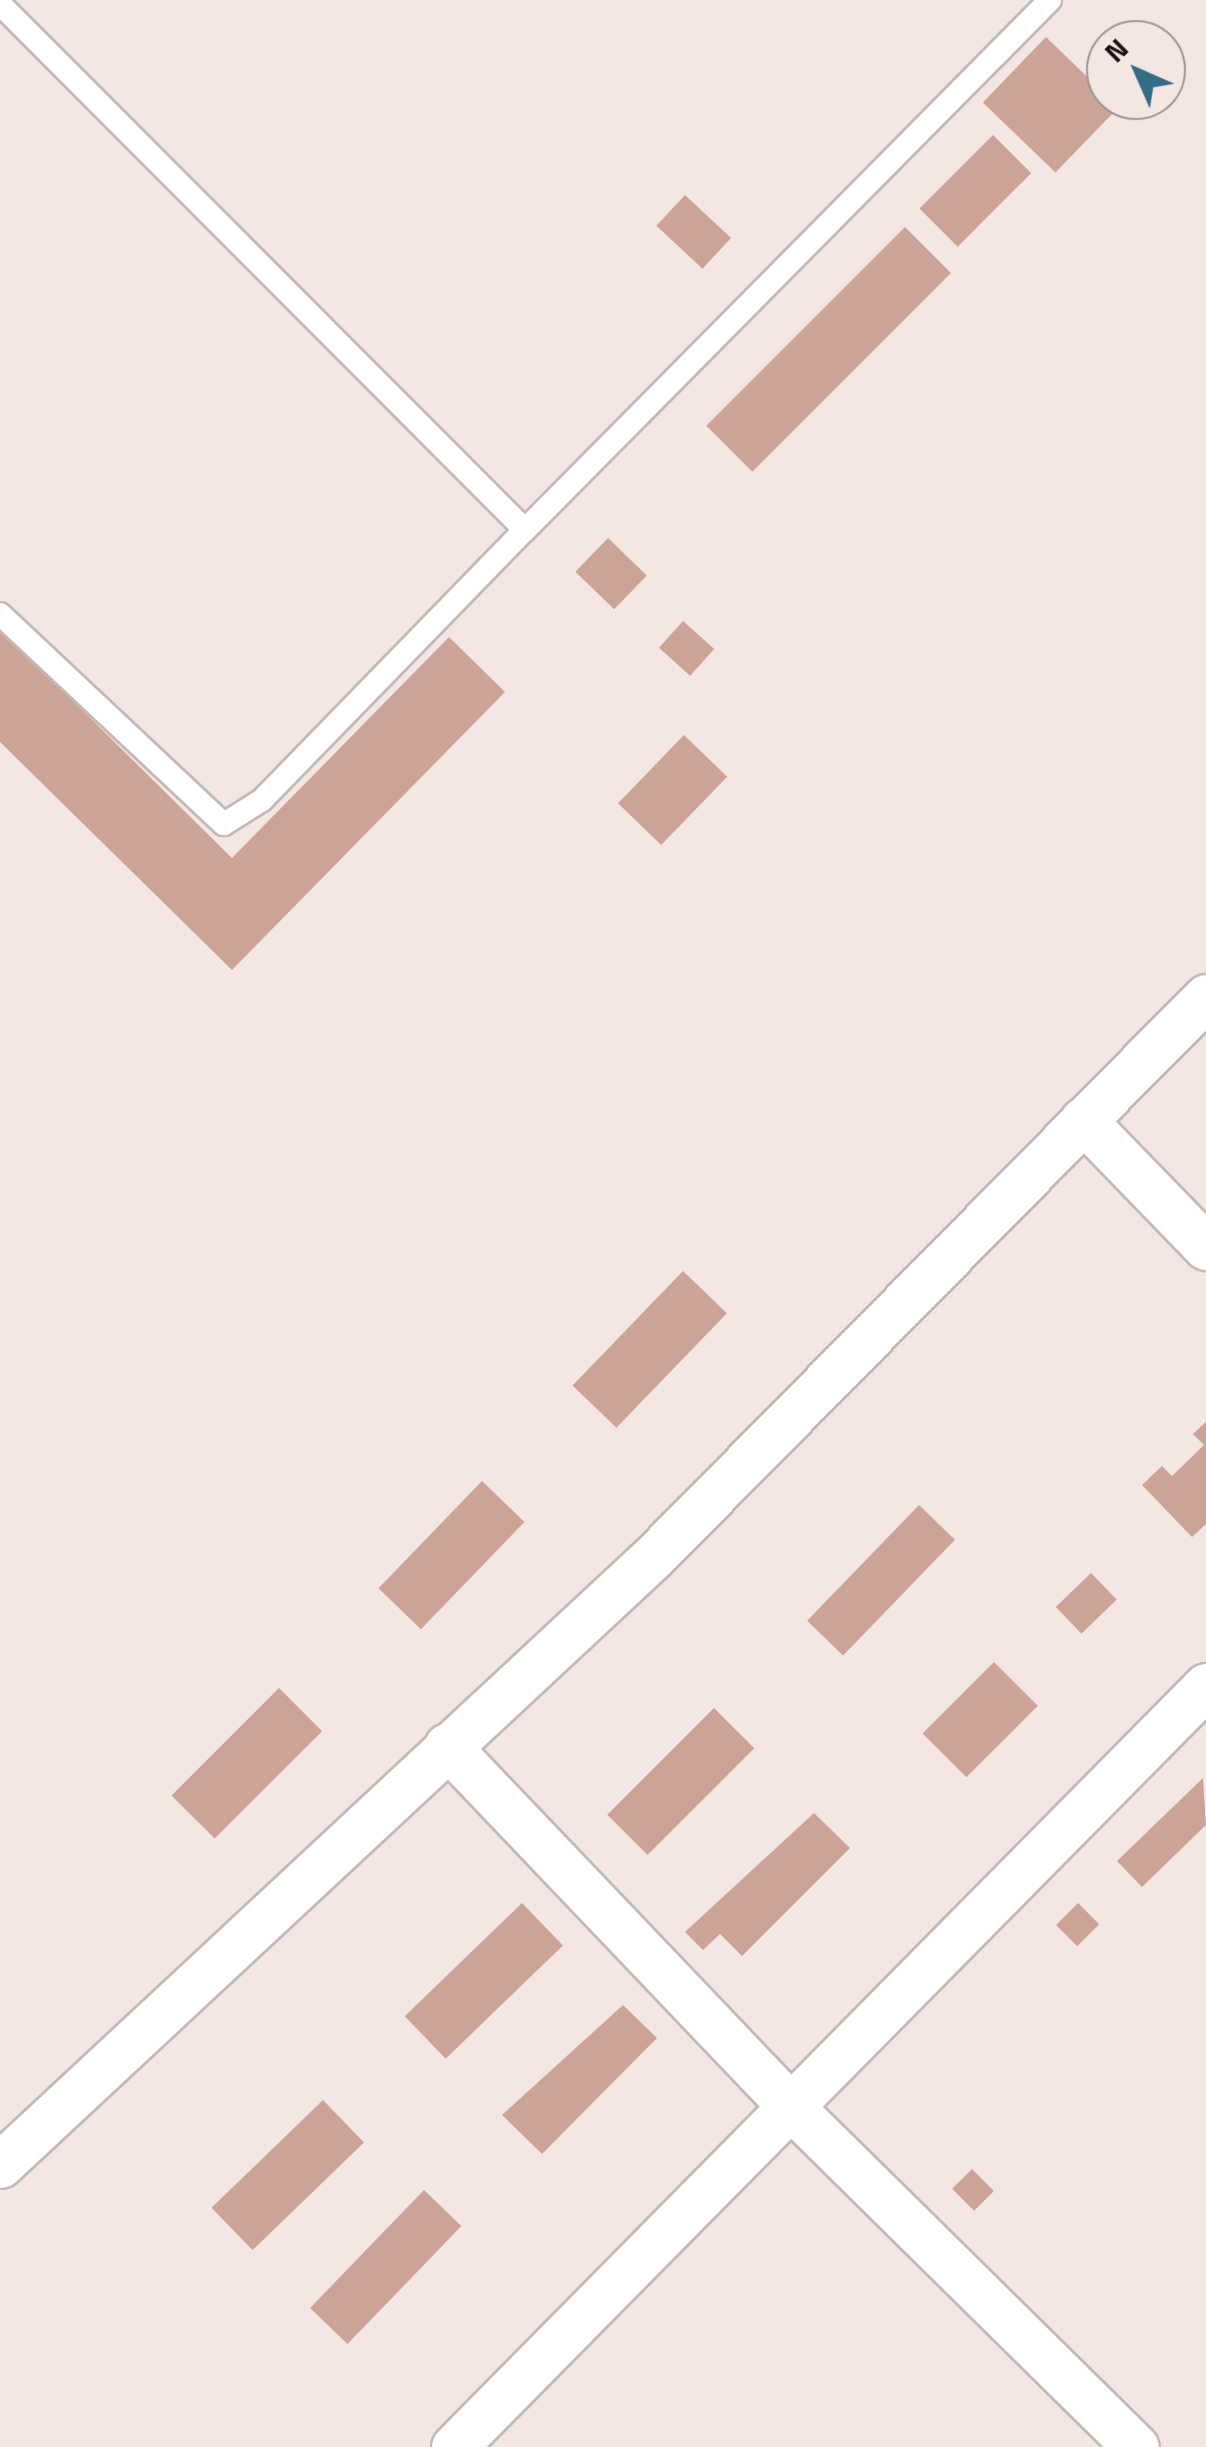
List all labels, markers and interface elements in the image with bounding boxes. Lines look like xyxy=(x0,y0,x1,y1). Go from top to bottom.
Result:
north arrow xyxy=(1086,20,1186,120)
text: N xyxy=(1094,28,1138,72)

